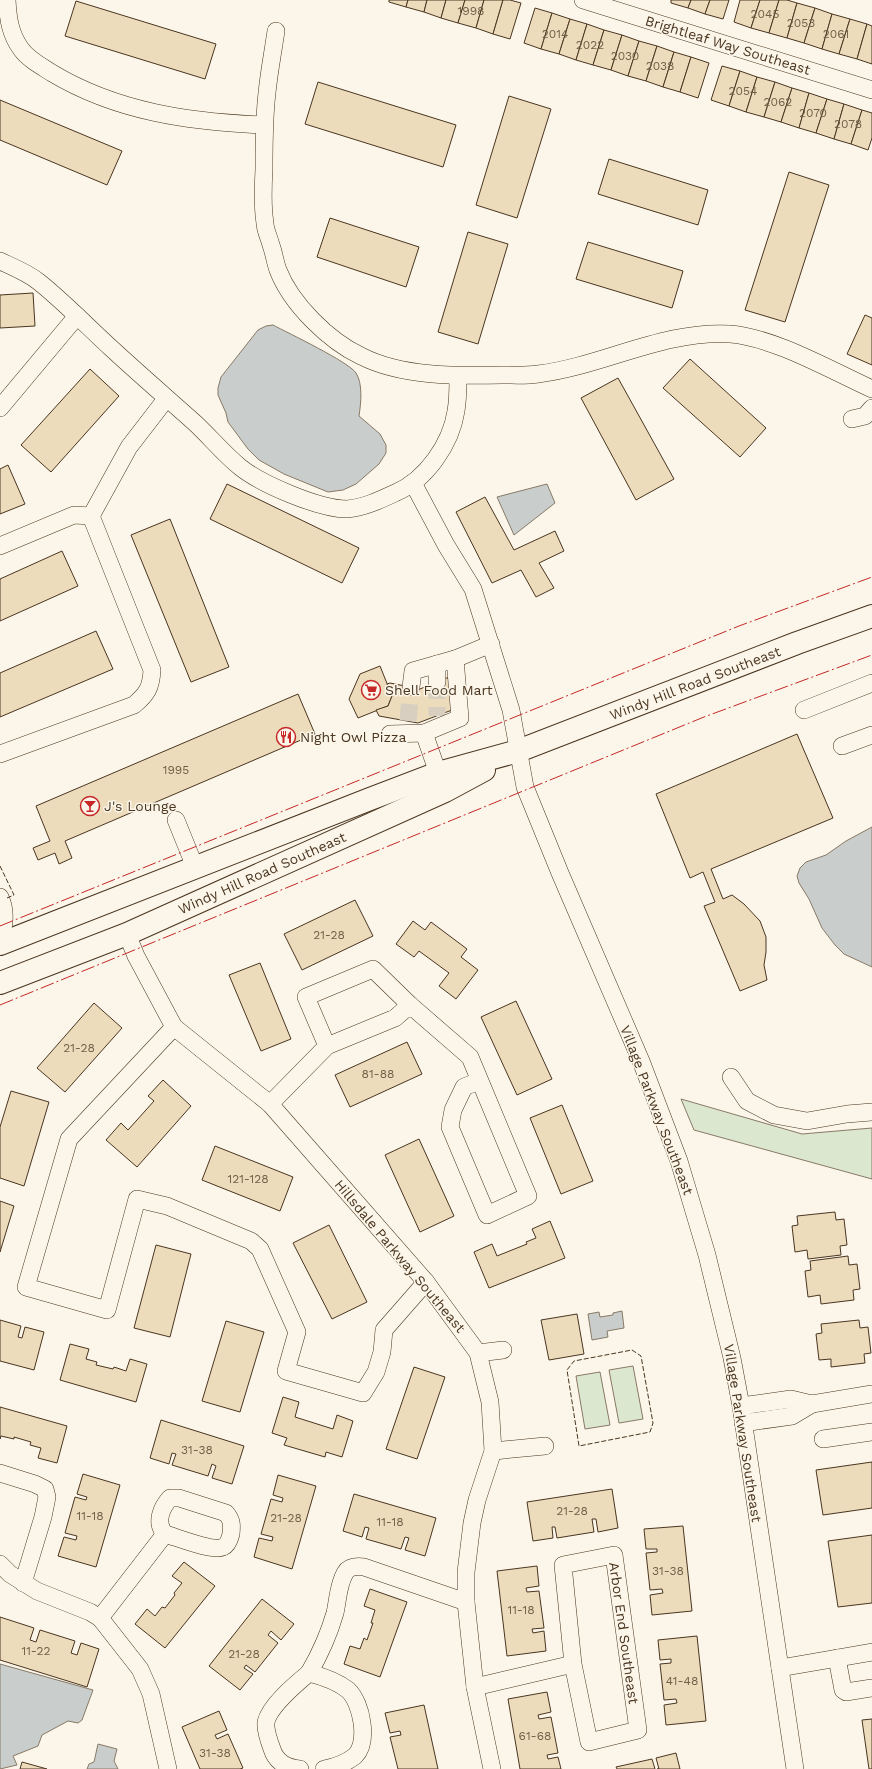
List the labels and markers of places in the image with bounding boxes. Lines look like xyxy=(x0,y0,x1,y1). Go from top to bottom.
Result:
supermarket icon: Shell Food Mart xyxy=(360,679,382,701)
place label: Shell Food Mart xyxy=(385,682,493,698)
restaurant icon: Night Owl Pizza xyxy=(275,726,297,748)
place label: Night Owl Pizza xyxy=(300,729,406,745)
bar icon: J's Lounge xyxy=(79,795,101,817)
place label: J's Lounge xyxy=(104,798,177,814)

